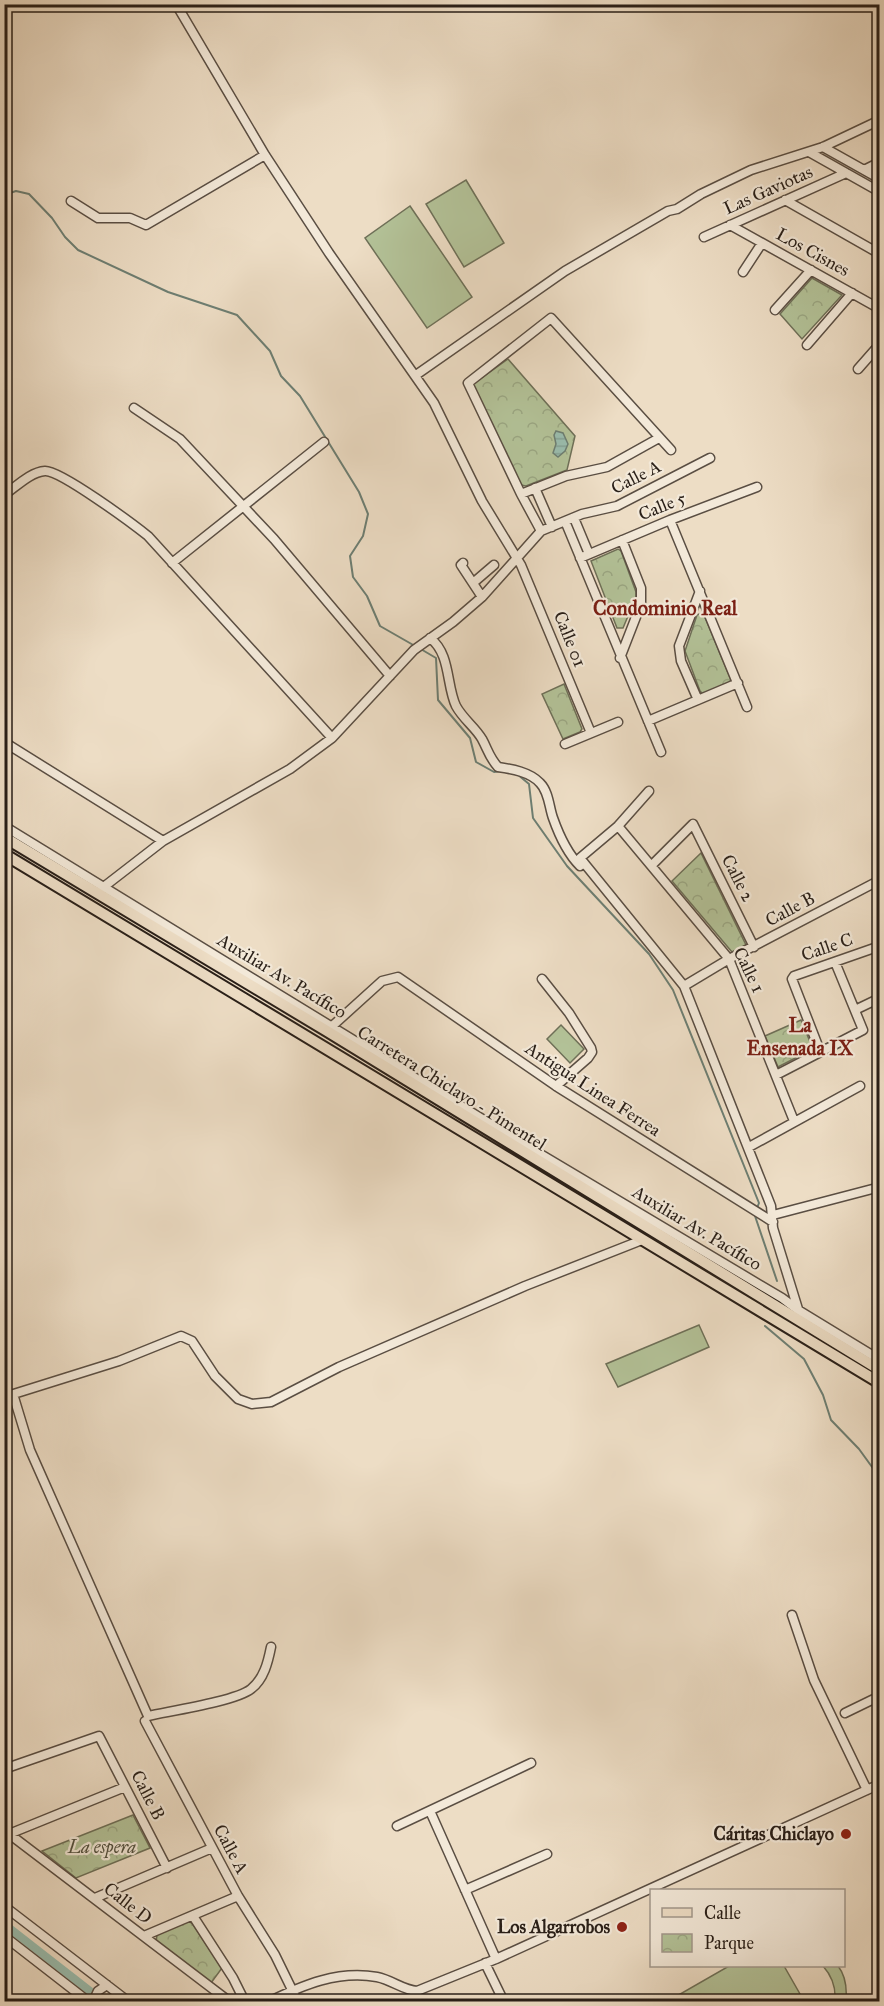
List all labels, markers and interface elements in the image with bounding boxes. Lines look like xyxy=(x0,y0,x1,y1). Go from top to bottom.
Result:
street label: Las Gaviotas xyxy=(720,161,816,219)
street label: Los Cisnes xyxy=(772,223,854,281)
street label: Calle A xyxy=(607,455,665,499)
street label: Calle 5 xyxy=(635,486,690,525)
district label: Condominio Real xyxy=(593,596,738,620)
street label: Calle 01 xyxy=(549,608,591,670)
street label: Calle 2 xyxy=(717,851,759,905)
street label: Calle B xyxy=(762,887,818,931)
street label: Auxiliar Av. Pacífico xyxy=(212,928,351,1023)
street label: Calle C xyxy=(798,928,856,966)
street label: Calle 1 xyxy=(729,944,769,996)
district label: La Ensenada IX xyxy=(747,1013,854,1060)
street label: Carretera Chiclayo - Pimentel xyxy=(353,1021,551,1155)
street label: Antigua Linea Ferrea xyxy=(520,1036,665,1142)
street label: Auxiliar Av. Pacífico xyxy=(627,1180,766,1275)
street label: Calle B xyxy=(126,1766,170,1824)
street label: Calle A xyxy=(209,1820,253,1878)
place label: Cáritas Chiclayo xyxy=(714,1823,834,1846)
marker: Cáritas Chiclayo xyxy=(839,1827,853,1841)
park label: La espera xyxy=(67,1836,136,1859)
street label: Calle D xyxy=(100,1877,156,1929)
legend xyxy=(650,1889,845,1967)
text: Calle xyxy=(704,1902,741,1924)
place label: Los Algarrobos xyxy=(497,1916,610,1939)
marker: Los Algarrobos xyxy=(615,1920,629,1934)
text: Parque xyxy=(704,1932,754,1955)

